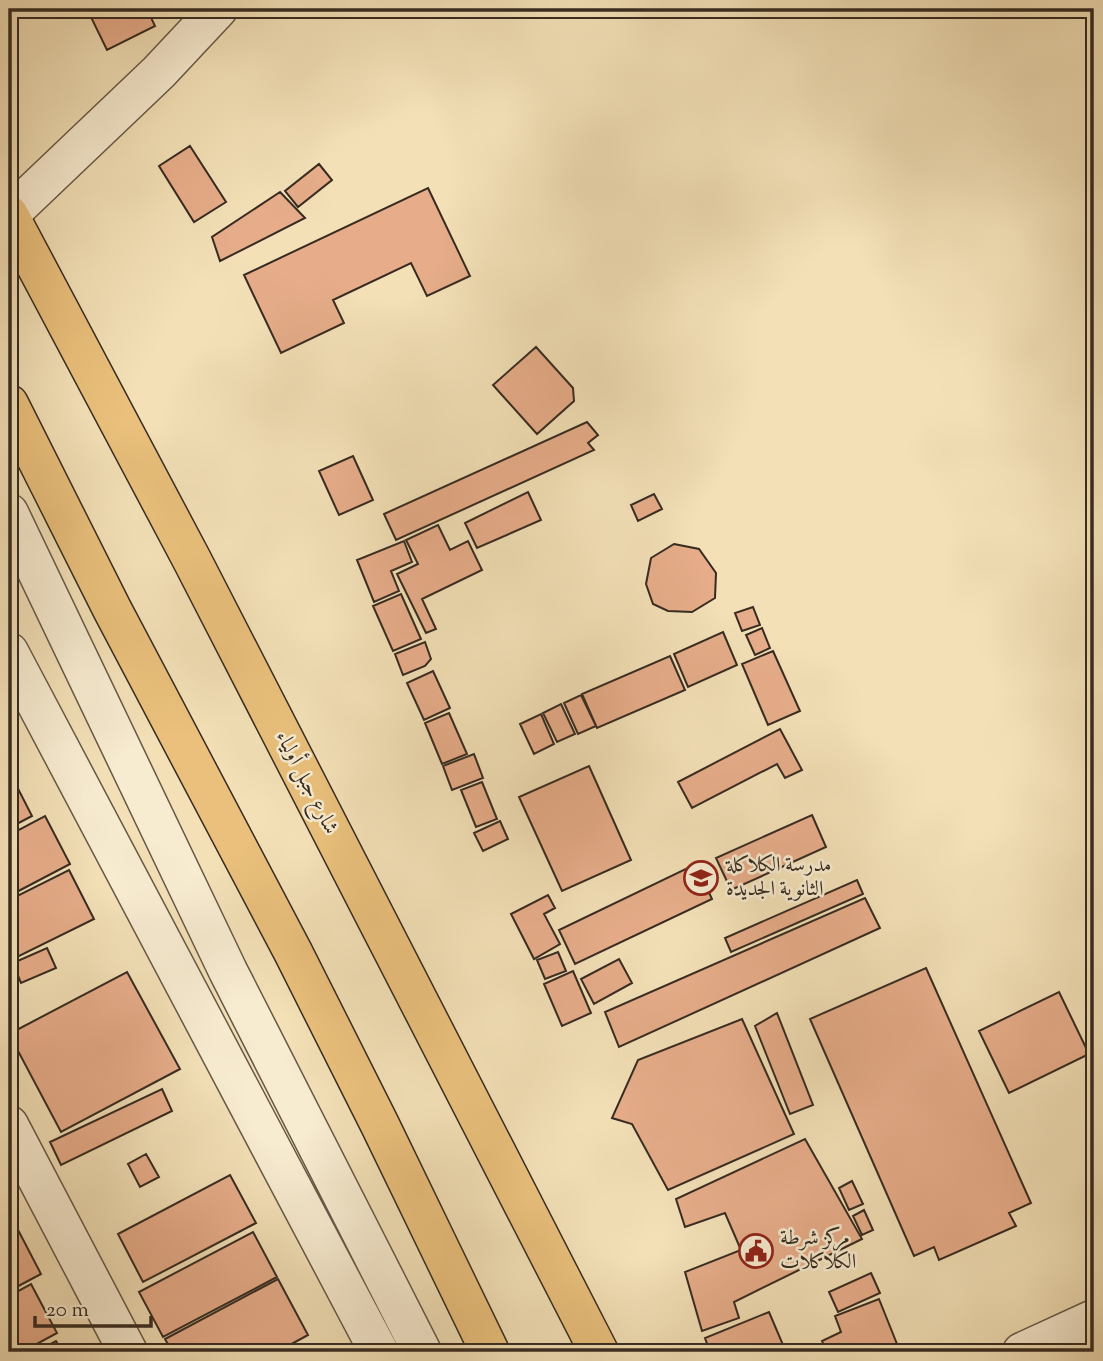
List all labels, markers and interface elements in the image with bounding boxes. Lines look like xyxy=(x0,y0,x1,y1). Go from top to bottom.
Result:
street label: شارع جبل أولياء xyxy=(266,725,347,840)
place label: مدرسة الكلاكلة الثانوية الجديدة xyxy=(725,851,831,905)
school or university icon: مدرسة الكلاكلة الثانوية الجديدة xyxy=(682,859,720,897)
place label: مركز شرطة الكلاكلات xyxy=(780,1224,856,1278)
public building icon: مركز شرطة الكلاكلات xyxy=(737,1232,775,1270)
scale bar xyxy=(35,1284,150,1328)
text: 20 m xyxy=(46,1296,89,1326)

